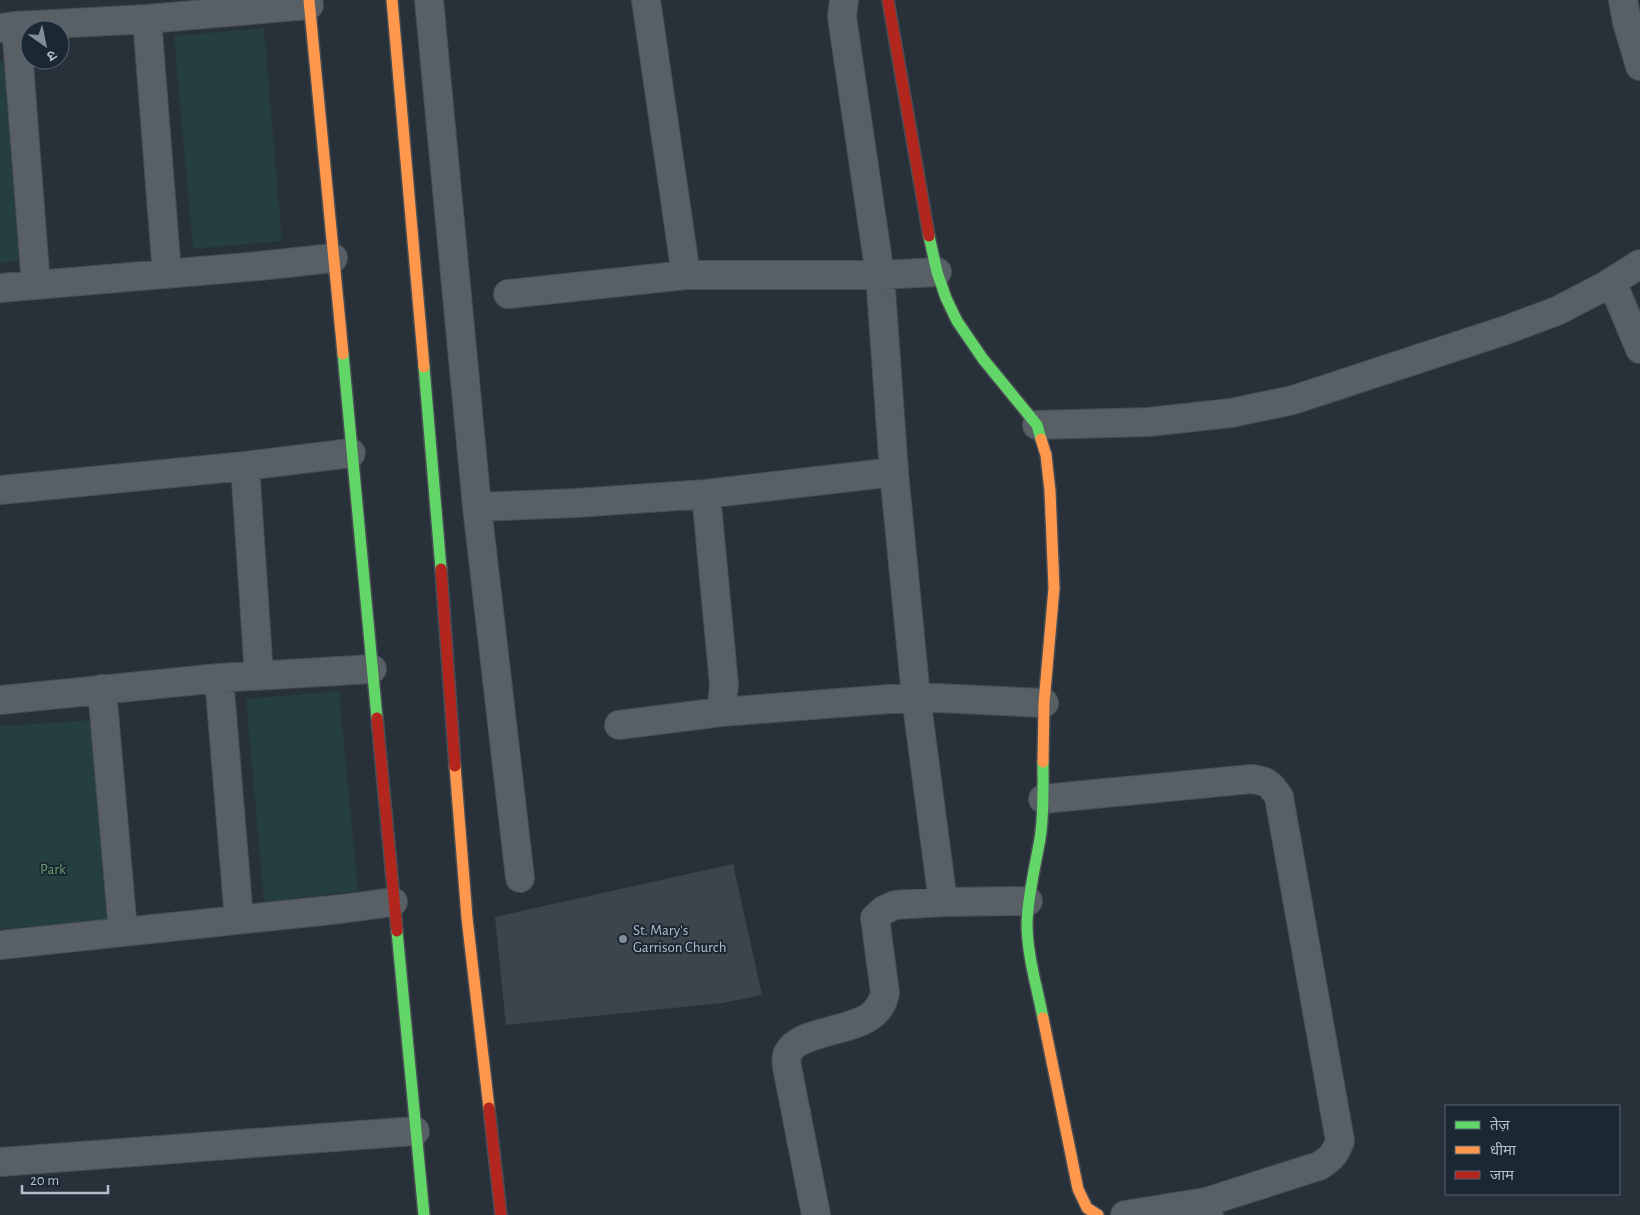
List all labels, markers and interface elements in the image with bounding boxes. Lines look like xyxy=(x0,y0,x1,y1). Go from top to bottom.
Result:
north arrow xyxy=(20,20,70,70)
text: उ xyxy=(44,47,59,64)
park label: Park xyxy=(40,862,66,877)
place label: St. Mary's Garrison Church xyxy=(633,923,726,955)
marker: St. Mary's Garrison Church xyxy=(617,933,629,945)
legend xyxy=(1445,1105,1620,1195)
text: तेज़ xyxy=(1490,1116,1511,1133)
text: धीमा xyxy=(1490,1142,1517,1158)
scale bar xyxy=(22,1162,109,1194)
text: जाम xyxy=(1490,1168,1515,1183)
text: 20 m xyxy=(30,1173,59,1188)

